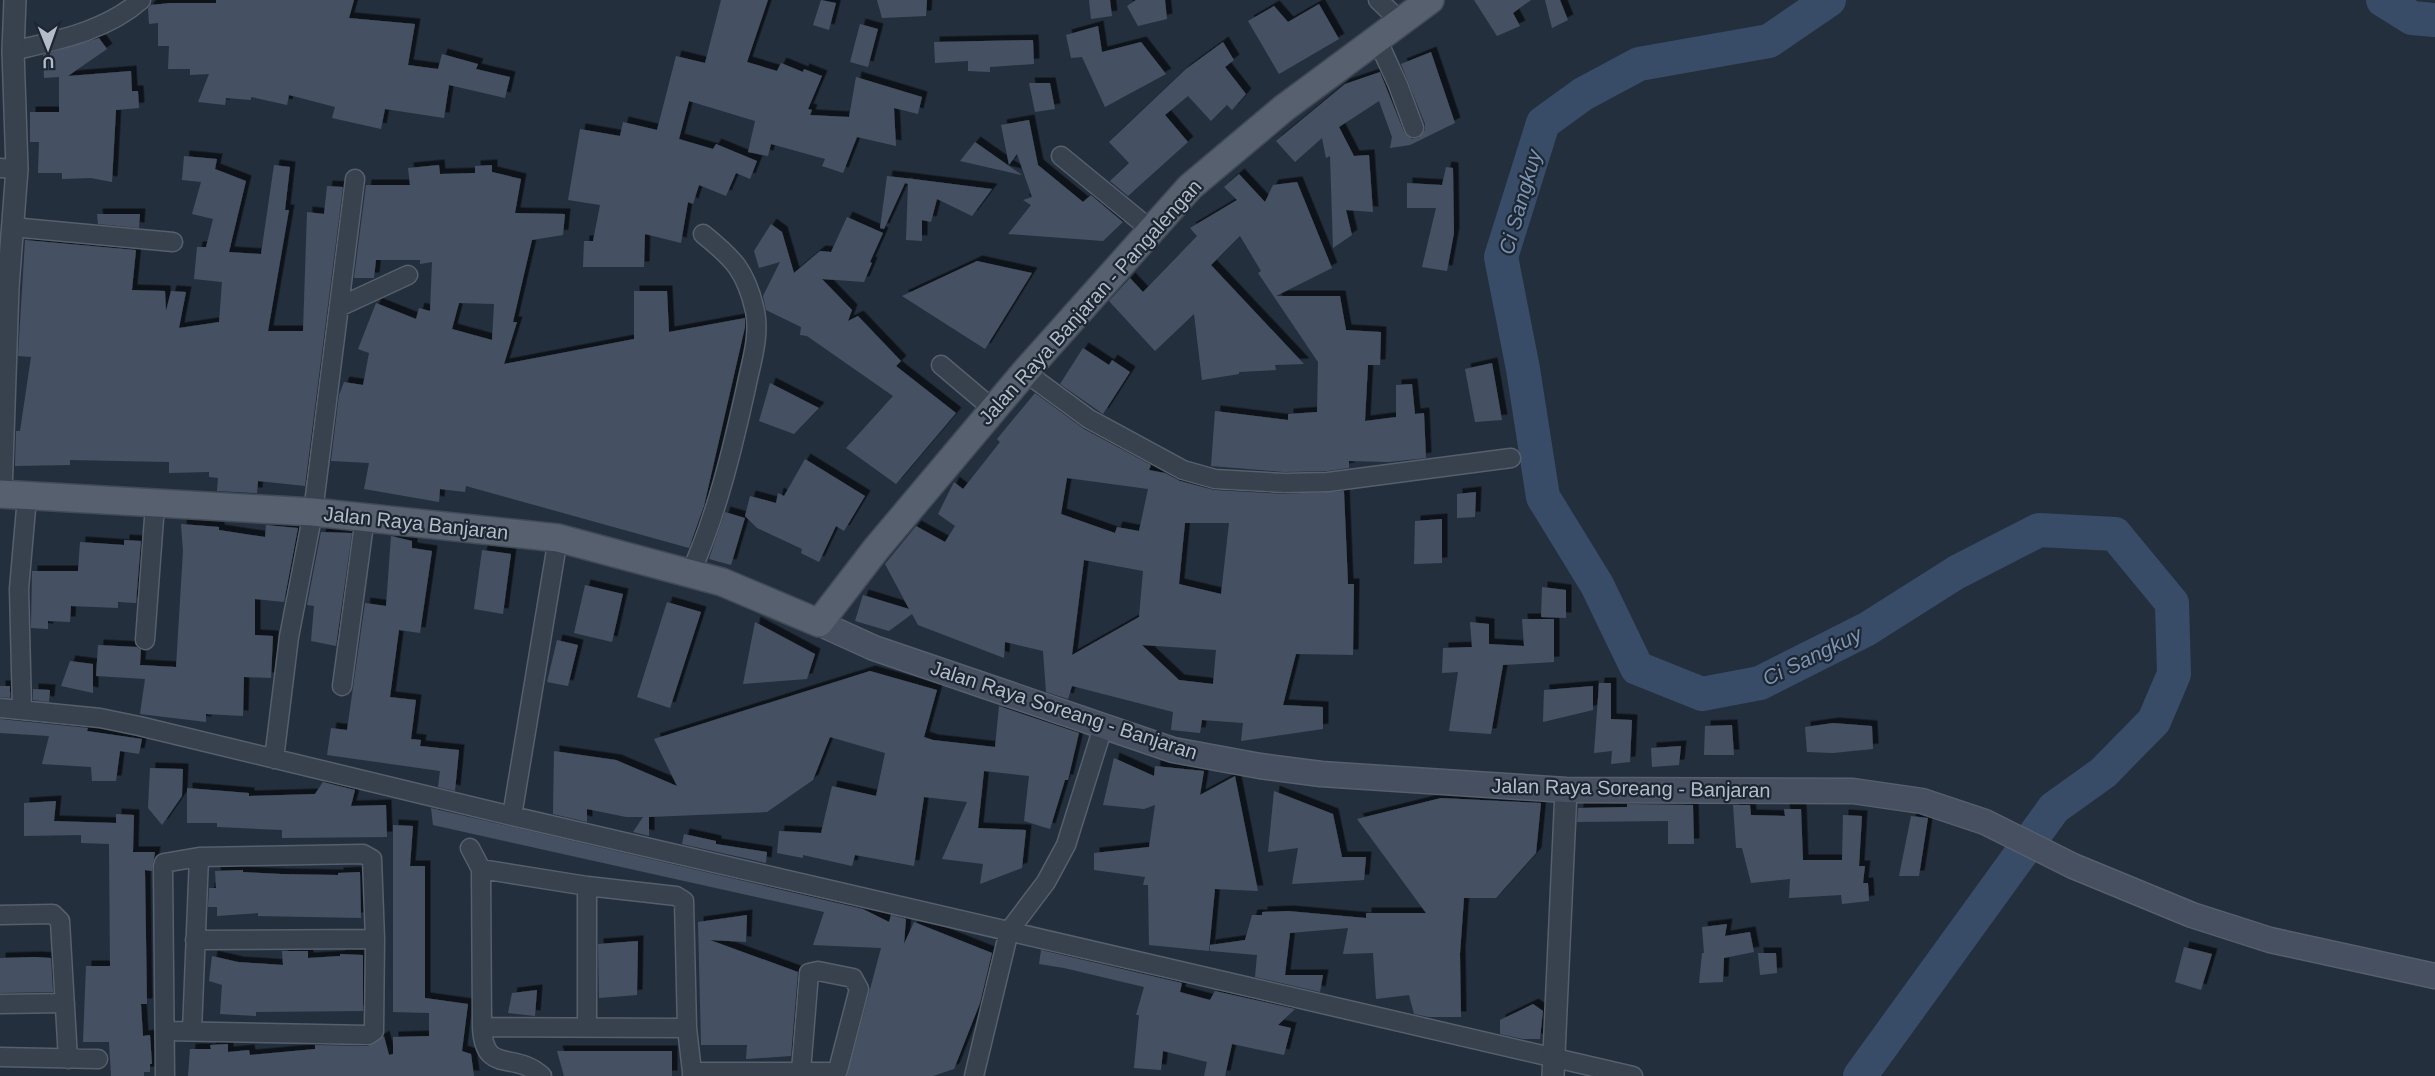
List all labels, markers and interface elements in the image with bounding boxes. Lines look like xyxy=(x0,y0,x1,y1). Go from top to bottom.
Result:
north arrow xyxy=(18,18,78,78)
text: U xyxy=(42,54,54,71)
water label: Ci Sangkuy xyxy=(1494,146,1546,257)
street label: Jalan Raya Banjaran - Pangalengan xyxy=(974,175,1206,429)
street label: Jalan Raya Banjaran xyxy=(323,502,509,544)
water label: Ci Sangkuy xyxy=(1759,621,1867,690)
street label: Jalan Raya Soreang - Banjaran xyxy=(928,656,1200,764)
street label: Jalan Raya Soreang - Banjaran xyxy=(1491,775,1771,801)

